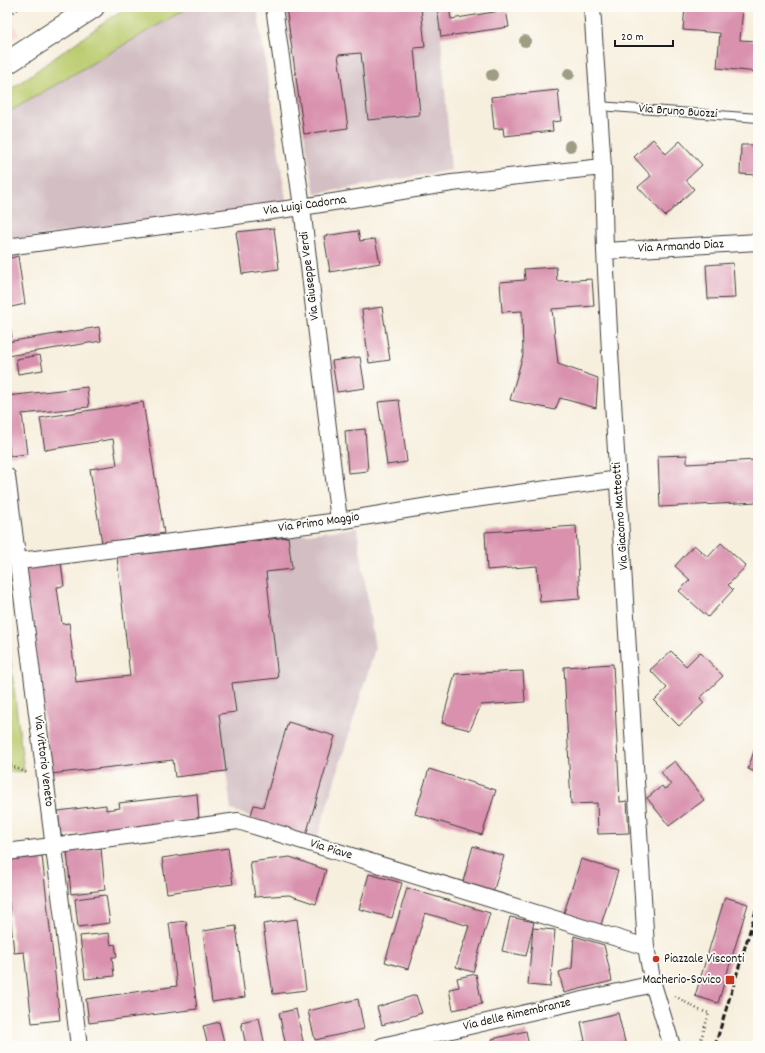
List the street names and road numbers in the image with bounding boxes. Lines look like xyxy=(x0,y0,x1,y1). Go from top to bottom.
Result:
street label: Via Bruno Buozzi xyxy=(638,100,719,124)
street label: Via Luigi Cadorna xyxy=(262,191,348,221)
street label: Via Giuseppe Verdi xyxy=(295,230,325,322)
street label: Via Armando Diaz xyxy=(638,235,724,259)
street label: Via Giacomo Matteotti xyxy=(608,461,634,571)
street label: Via Primo Maggio xyxy=(277,508,361,538)
street label: Via Vittorio Veneto xyxy=(28,714,58,808)
street label: Via Piave xyxy=(308,835,355,865)
street label: Via delle Rimembranze xyxy=(461,993,573,1037)

